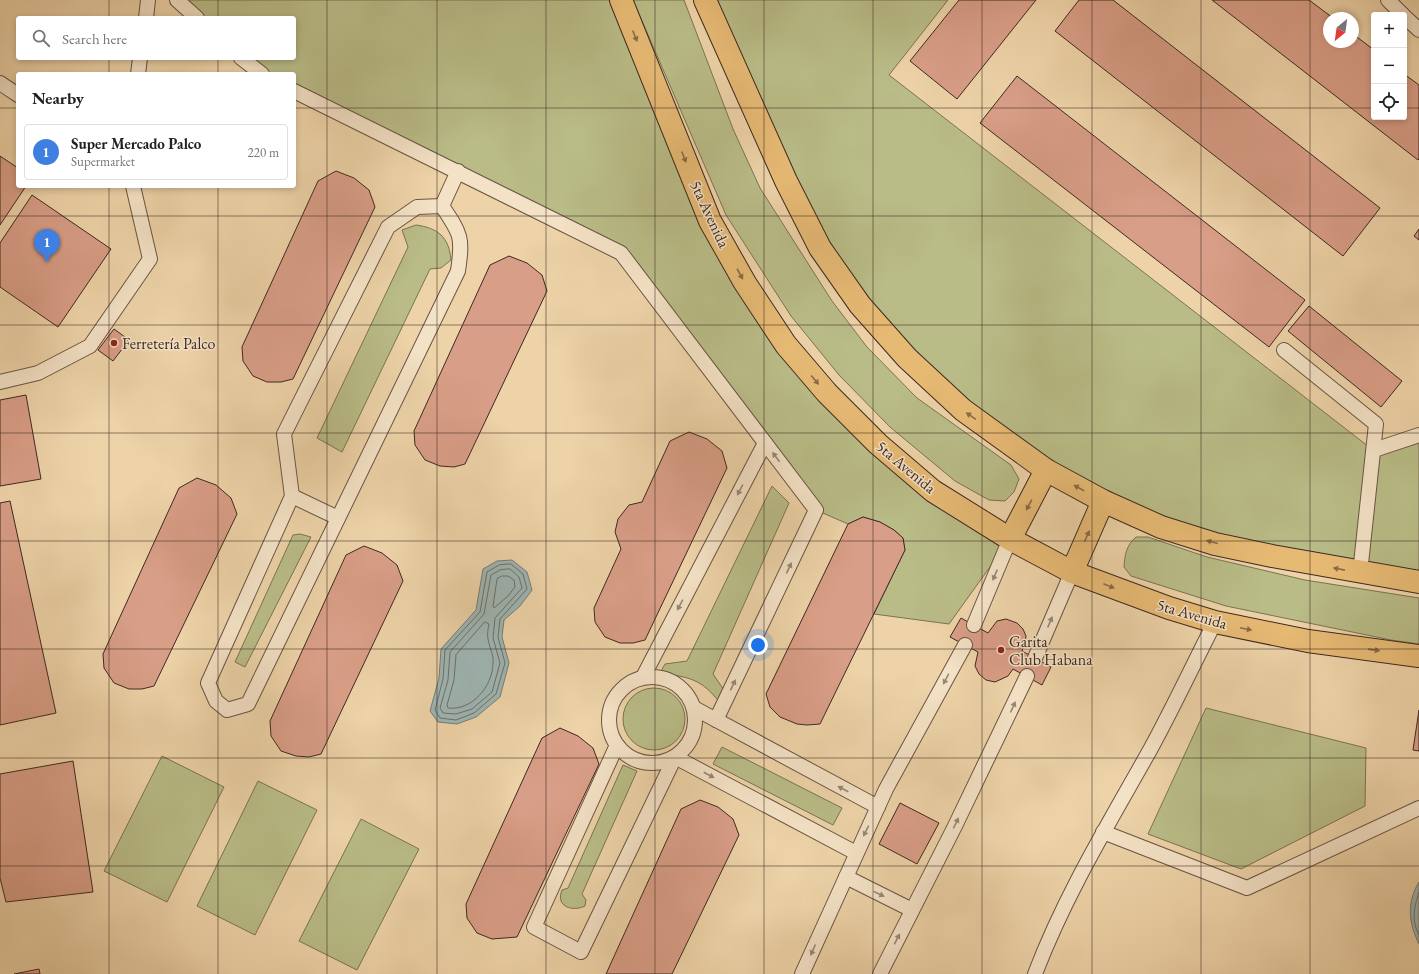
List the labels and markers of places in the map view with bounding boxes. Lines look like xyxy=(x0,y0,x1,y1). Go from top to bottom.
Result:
pin: 1 xyxy=(34,229,60,262)
place label: Ferretería Palco xyxy=(122,333,215,354)
marker: Ferretería Palco xyxy=(109,338,119,348)
place label: Garita Club Habana xyxy=(1009,631,1093,670)
marker: Garita Club Habana xyxy=(996,645,1006,655)

